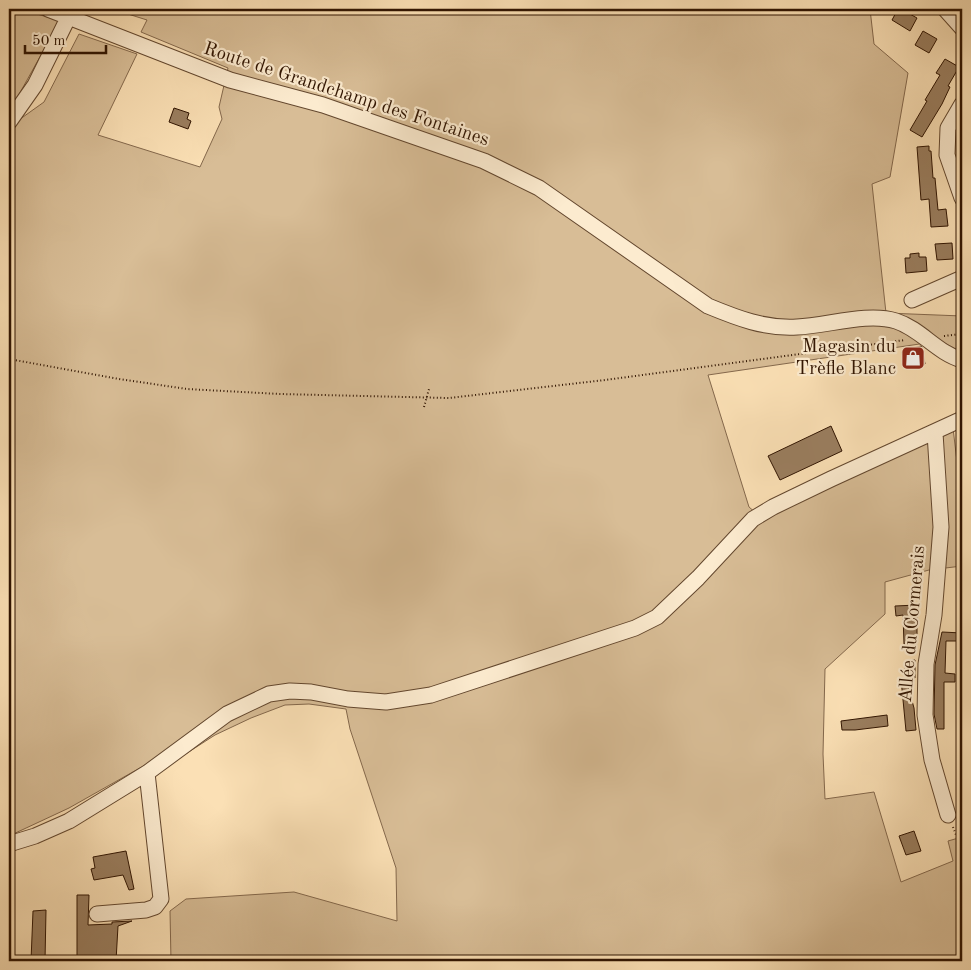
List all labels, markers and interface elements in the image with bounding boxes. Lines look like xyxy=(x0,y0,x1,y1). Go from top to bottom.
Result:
scale bar xyxy=(25,22,106,54)
text: 50 m xyxy=(32,34,66,49)
street label: Route de Grandchamp des Fontaines xyxy=(201,40,491,150)
place label: Magasin du Trèfle Blanc xyxy=(796,338,896,379)
shop icon: Magasin du Trèfle Blanc xyxy=(900,345,926,371)
street label: Allée du Cormerais xyxy=(897,545,929,703)

